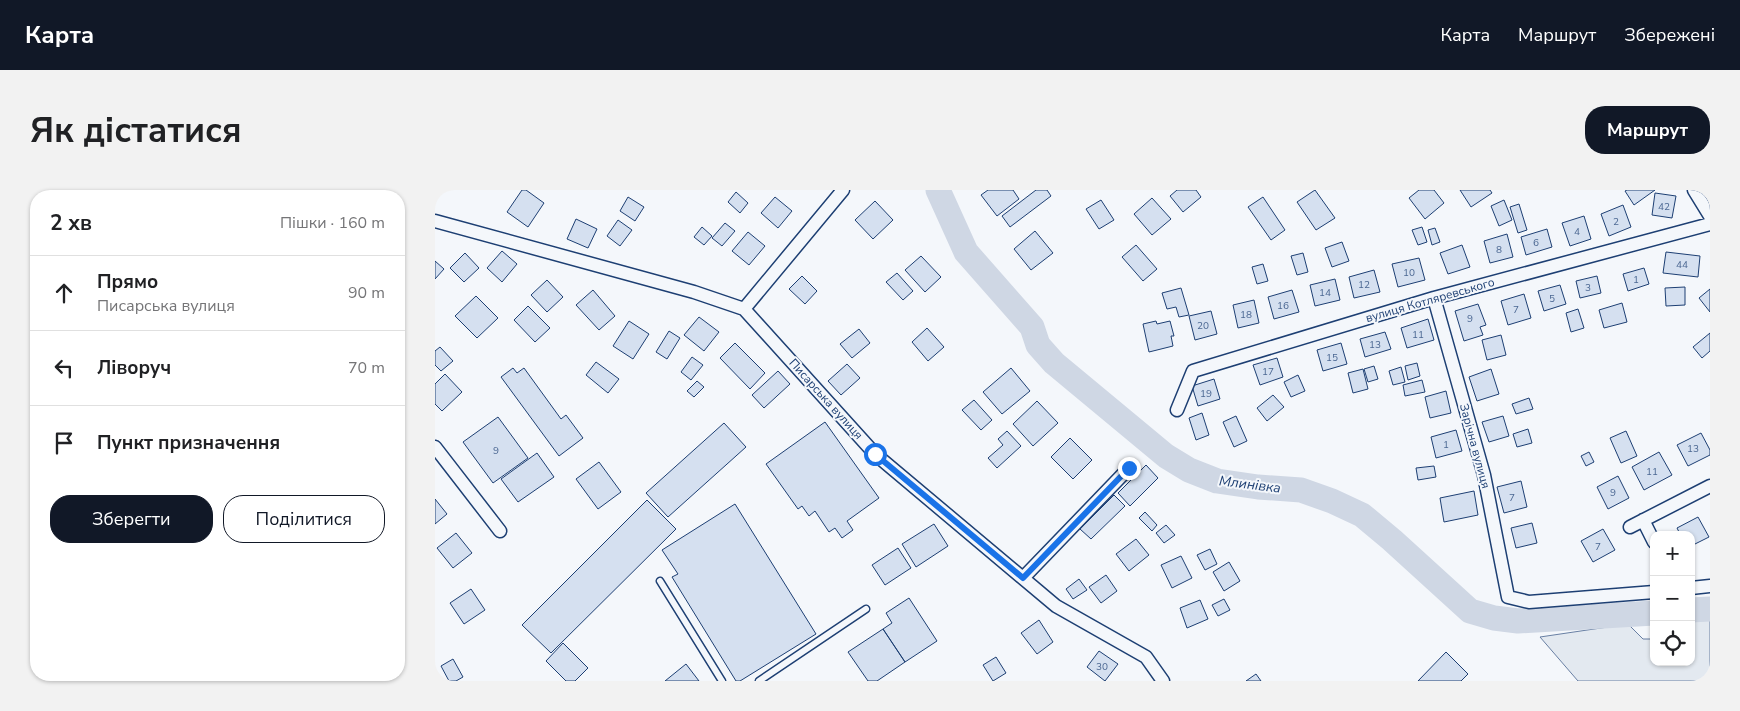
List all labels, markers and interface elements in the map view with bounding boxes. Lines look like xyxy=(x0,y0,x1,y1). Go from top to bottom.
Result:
text: Карта xyxy=(25,19,94,51)
text: Карта xyxy=(1441,23,1490,47)
text: Маршрут xyxy=(1518,23,1596,47)
text: Збережені xyxy=(1624,23,1715,47)
button: Маршрут xyxy=(1585,106,1710,154)
text: Як дістатися xyxy=(30,107,242,154)
house number: 42 xyxy=(1658,200,1670,214)
text: 2 хв xyxy=(50,209,92,237)
text: Пішки · 160 m xyxy=(280,212,385,234)
house number: 2 xyxy=(1613,215,1619,229)
house number: 4 xyxy=(1574,225,1580,239)
house number: 6 xyxy=(1533,236,1539,250)
house number: 8 xyxy=(1496,243,1502,257)
house number: 44 xyxy=(1676,258,1688,272)
house number: 10 xyxy=(1403,266,1415,280)
text: Прямо xyxy=(97,269,158,295)
house number: 1 xyxy=(1633,273,1639,287)
street label: вулиця Котляревського xyxy=(1364,274,1497,326)
house number: 12 xyxy=(1358,278,1370,292)
icon: ahead xyxy=(50,279,78,307)
house number: 3 xyxy=(1585,281,1591,295)
text: 90 m xyxy=(348,282,385,304)
house number: 14 xyxy=(1319,286,1331,300)
house number: 5 xyxy=(1549,292,1555,306)
text: Писарська вулиця xyxy=(97,295,235,317)
house number: 16 xyxy=(1277,299,1289,313)
house number: 7 xyxy=(1513,303,1519,317)
house number: 18 xyxy=(1240,308,1252,322)
house number: 9 xyxy=(1467,312,1473,326)
house number: 20 xyxy=(1197,319,1209,333)
house number: 11 xyxy=(1412,328,1424,342)
house number: 13 xyxy=(1369,338,1381,352)
house number: 15 xyxy=(1326,351,1338,365)
icon: left xyxy=(50,354,78,382)
text: Ліворуч xyxy=(97,355,171,381)
street label: Писарська вулиця xyxy=(785,355,867,443)
text: 70 m xyxy=(348,357,385,379)
house number: 17 xyxy=(1262,365,1274,379)
house number: 19 xyxy=(1200,387,1212,401)
street label: Зарічна вулиця xyxy=(1456,402,1494,490)
icon: arrive xyxy=(50,429,78,457)
text: Пункт призначення xyxy=(97,430,280,456)
house number: 1 xyxy=(1443,438,1449,452)
house number: 13 xyxy=(1687,442,1699,456)
route start xyxy=(864,443,887,466)
house number: 9 xyxy=(493,444,499,458)
route end xyxy=(1118,457,1141,480)
house number: 11 xyxy=(1646,465,1658,479)
water label: Млинівка xyxy=(1218,471,1282,498)
house number: 9 xyxy=(1610,486,1616,500)
house number: 7 xyxy=(1509,491,1515,505)
button: Зберегти xyxy=(50,495,213,543)
button: Поділитися xyxy=(223,495,385,543)
map controls xyxy=(1650,531,1695,666)
button: + xyxy=(1650,531,1695,576)
house number: 7 xyxy=(1595,540,1601,554)
button: − xyxy=(1650,576,1695,621)
button: locate xyxy=(1650,621,1695,666)
house number: 30 xyxy=(1096,660,1108,674)

